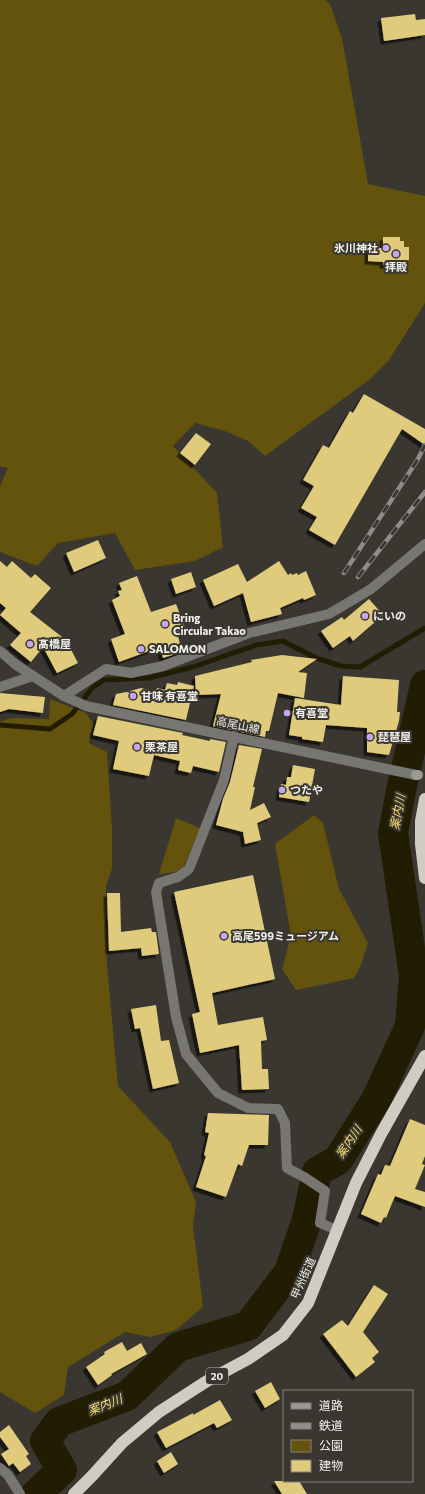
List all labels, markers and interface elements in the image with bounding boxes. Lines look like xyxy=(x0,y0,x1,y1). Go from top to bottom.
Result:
place label: 氷川神社 xyxy=(334,241,378,254)
marker: 氷川神社 xyxy=(381,243,391,253)
marker: 拝殿 xyxy=(391,249,401,259)
place label: 拝殿 xyxy=(385,260,407,273)
place label: にいの xyxy=(373,609,406,622)
place label: Bring Circular Takao xyxy=(173,611,246,637)
marker: にいの xyxy=(360,611,370,621)
marker: Bring Circular Takao xyxy=(160,619,170,629)
place label: 髙橋屋 xyxy=(38,637,71,650)
marker: 髙橋屋 xyxy=(25,639,35,649)
place label: SALOMON xyxy=(149,642,206,655)
marker: SALOMON xyxy=(136,644,146,654)
place label: 甘味 有喜堂 xyxy=(141,689,198,702)
marker: 甘味 有喜堂 xyxy=(128,691,138,701)
place label: 有喜堂 xyxy=(295,706,328,719)
marker: 有喜堂 xyxy=(282,708,292,718)
street label: 高尾山線 xyxy=(215,714,261,735)
place label: 琵琶屋 xyxy=(378,730,411,743)
marker: 琵琶屋 xyxy=(365,732,375,742)
place label: 栗茶屋 xyxy=(145,740,178,753)
marker: 栗茶屋 xyxy=(132,742,142,752)
place label: つたや xyxy=(290,783,323,796)
marker: つたや xyxy=(277,785,287,795)
water label: 案内川 xyxy=(387,791,408,831)
place label: 高尾599ミュージアム xyxy=(232,929,339,942)
marker: 高尾599ミュージアム xyxy=(219,931,229,941)
water label: 案内川 xyxy=(332,1121,365,1160)
street label: 甲州街道 xyxy=(288,1255,317,1301)
road number: 20 xyxy=(206,1368,228,1384)
water label: 案内川 xyxy=(85,1390,126,1417)
legend xyxy=(283,1390,413,1482)
text: 道路 xyxy=(319,1398,343,1412)
text: 鉄道 xyxy=(319,1418,343,1432)
text: 公園 xyxy=(319,1438,343,1452)
text: 建物 xyxy=(319,1458,343,1472)

